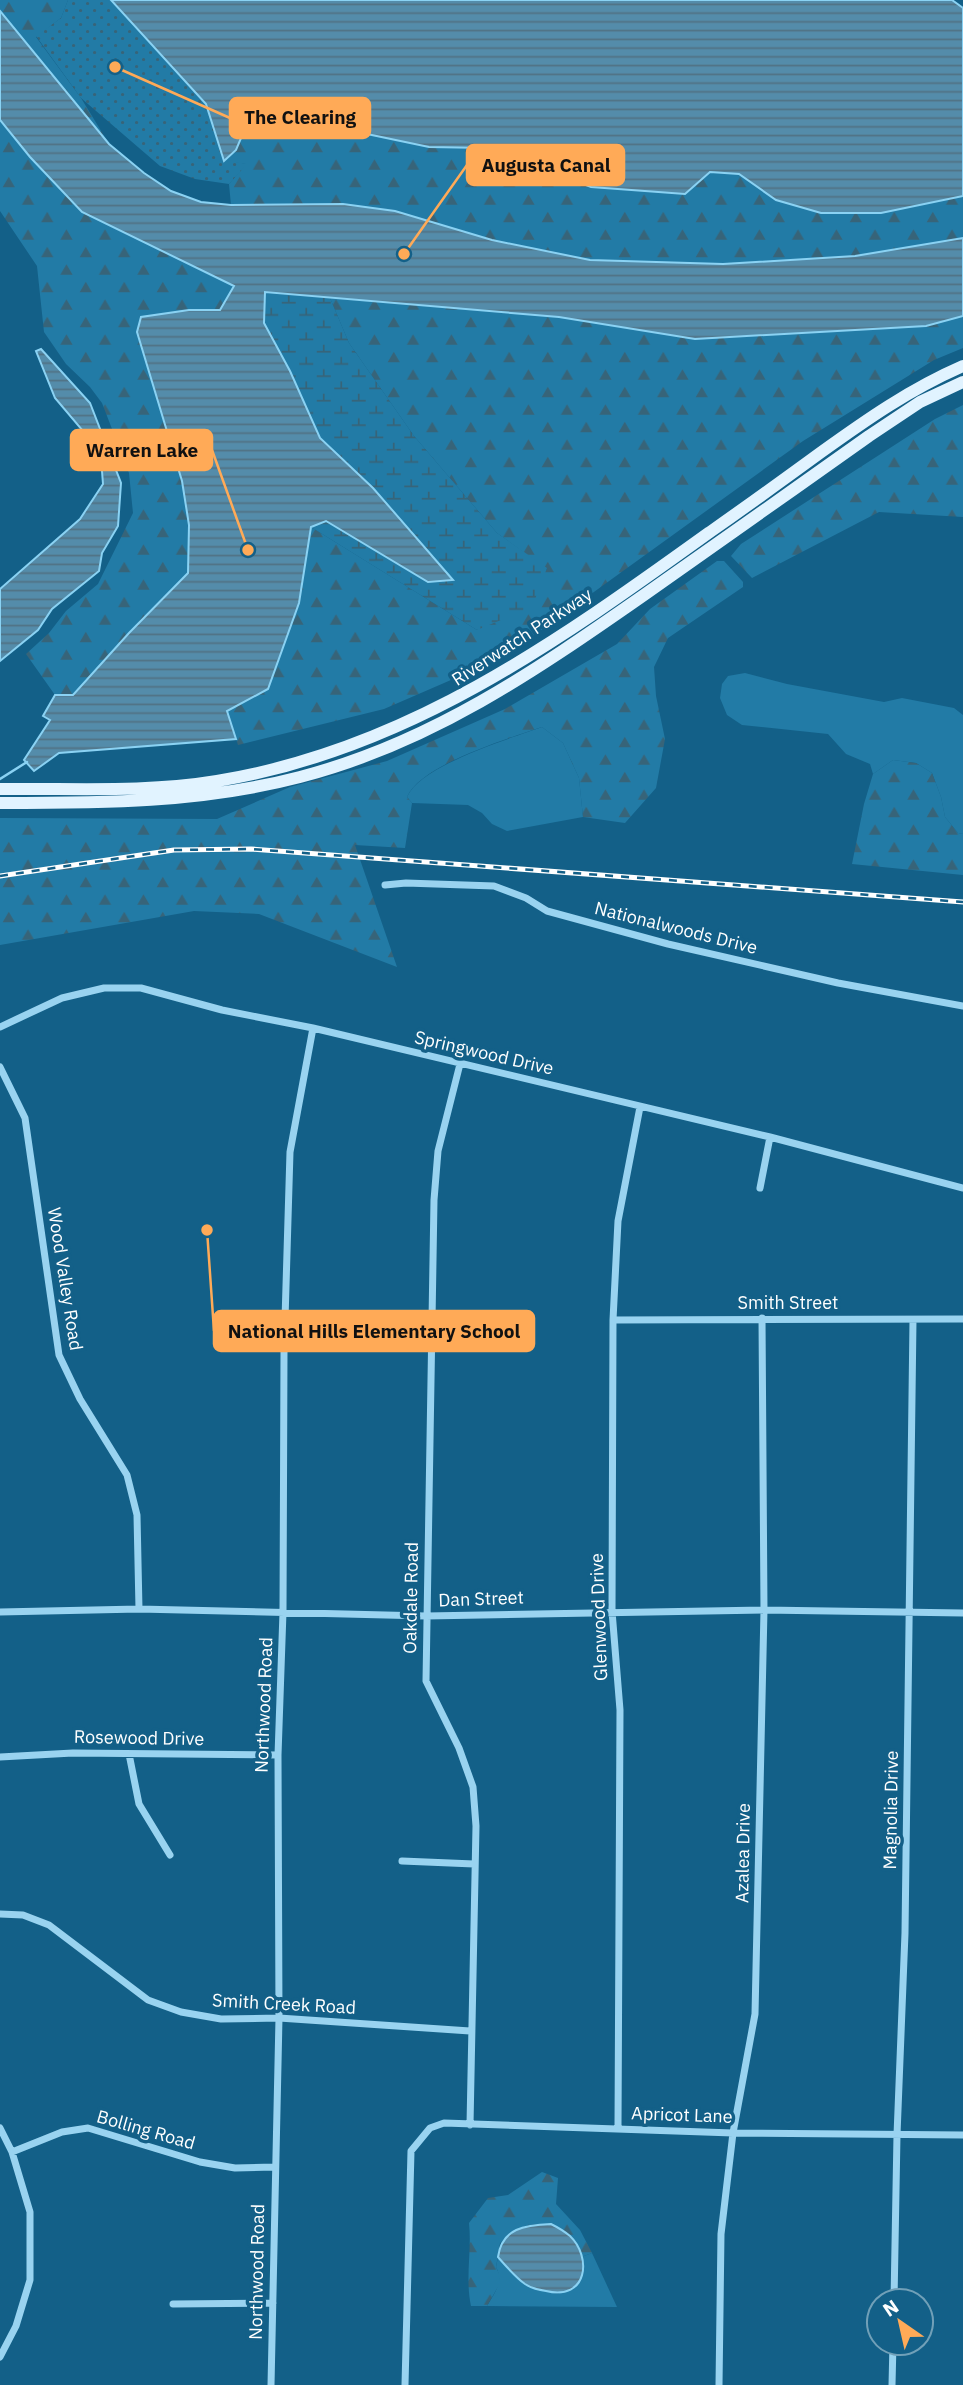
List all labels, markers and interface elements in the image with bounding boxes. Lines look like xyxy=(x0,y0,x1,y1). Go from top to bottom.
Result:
callout: The Clearing xyxy=(230,98,370,138)
text: The Clearing xyxy=(244,105,357,129)
callout: Augusta Canal xyxy=(467,145,624,185)
text: Augusta Canal xyxy=(481,153,611,177)
callout: Warren Lake xyxy=(71,430,212,470)
text: Warren Lake xyxy=(86,438,198,462)
street label: Riverwatch Parkway xyxy=(447,583,596,691)
street label: Nationalwoods Drive xyxy=(592,896,760,959)
street label: Springwood Drive xyxy=(412,1025,556,1080)
street label: Wood Valley Road xyxy=(43,1206,88,1352)
street label: Smith Street xyxy=(738,1291,838,1314)
callout: National Hills Elementary School xyxy=(214,1311,534,1351)
text: National Hills Elementary School xyxy=(228,1319,521,1343)
street label: Oakdale Road xyxy=(398,1542,423,1654)
street label: Glenwood Drive xyxy=(585,1553,612,1681)
street label: Dan Street xyxy=(438,1586,524,1611)
street label: Northwood Road xyxy=(250,1637,277,1773)
street label: Rosewood Drive xyxy=(74,1725,204,1750)
street label: Magnolia Drive xyxy=(878,1750,903,1870)
street label: Azalea Drive xyxy=(730,1803,755,1903)
street label: Smith Creek Road xyxy=(211,1988,357,2019)
street label: Apricot Lane xyxy=(631,2101,733,2128)
street label: Bolling Road xyxy=(94,2104,198,2155)
street label: Northwood Road xyxy=(244,2204,269,2340)
north arrow xyxy=(865,2287,935,2357)
text: N xyxy=(878,2294,903,2322)

